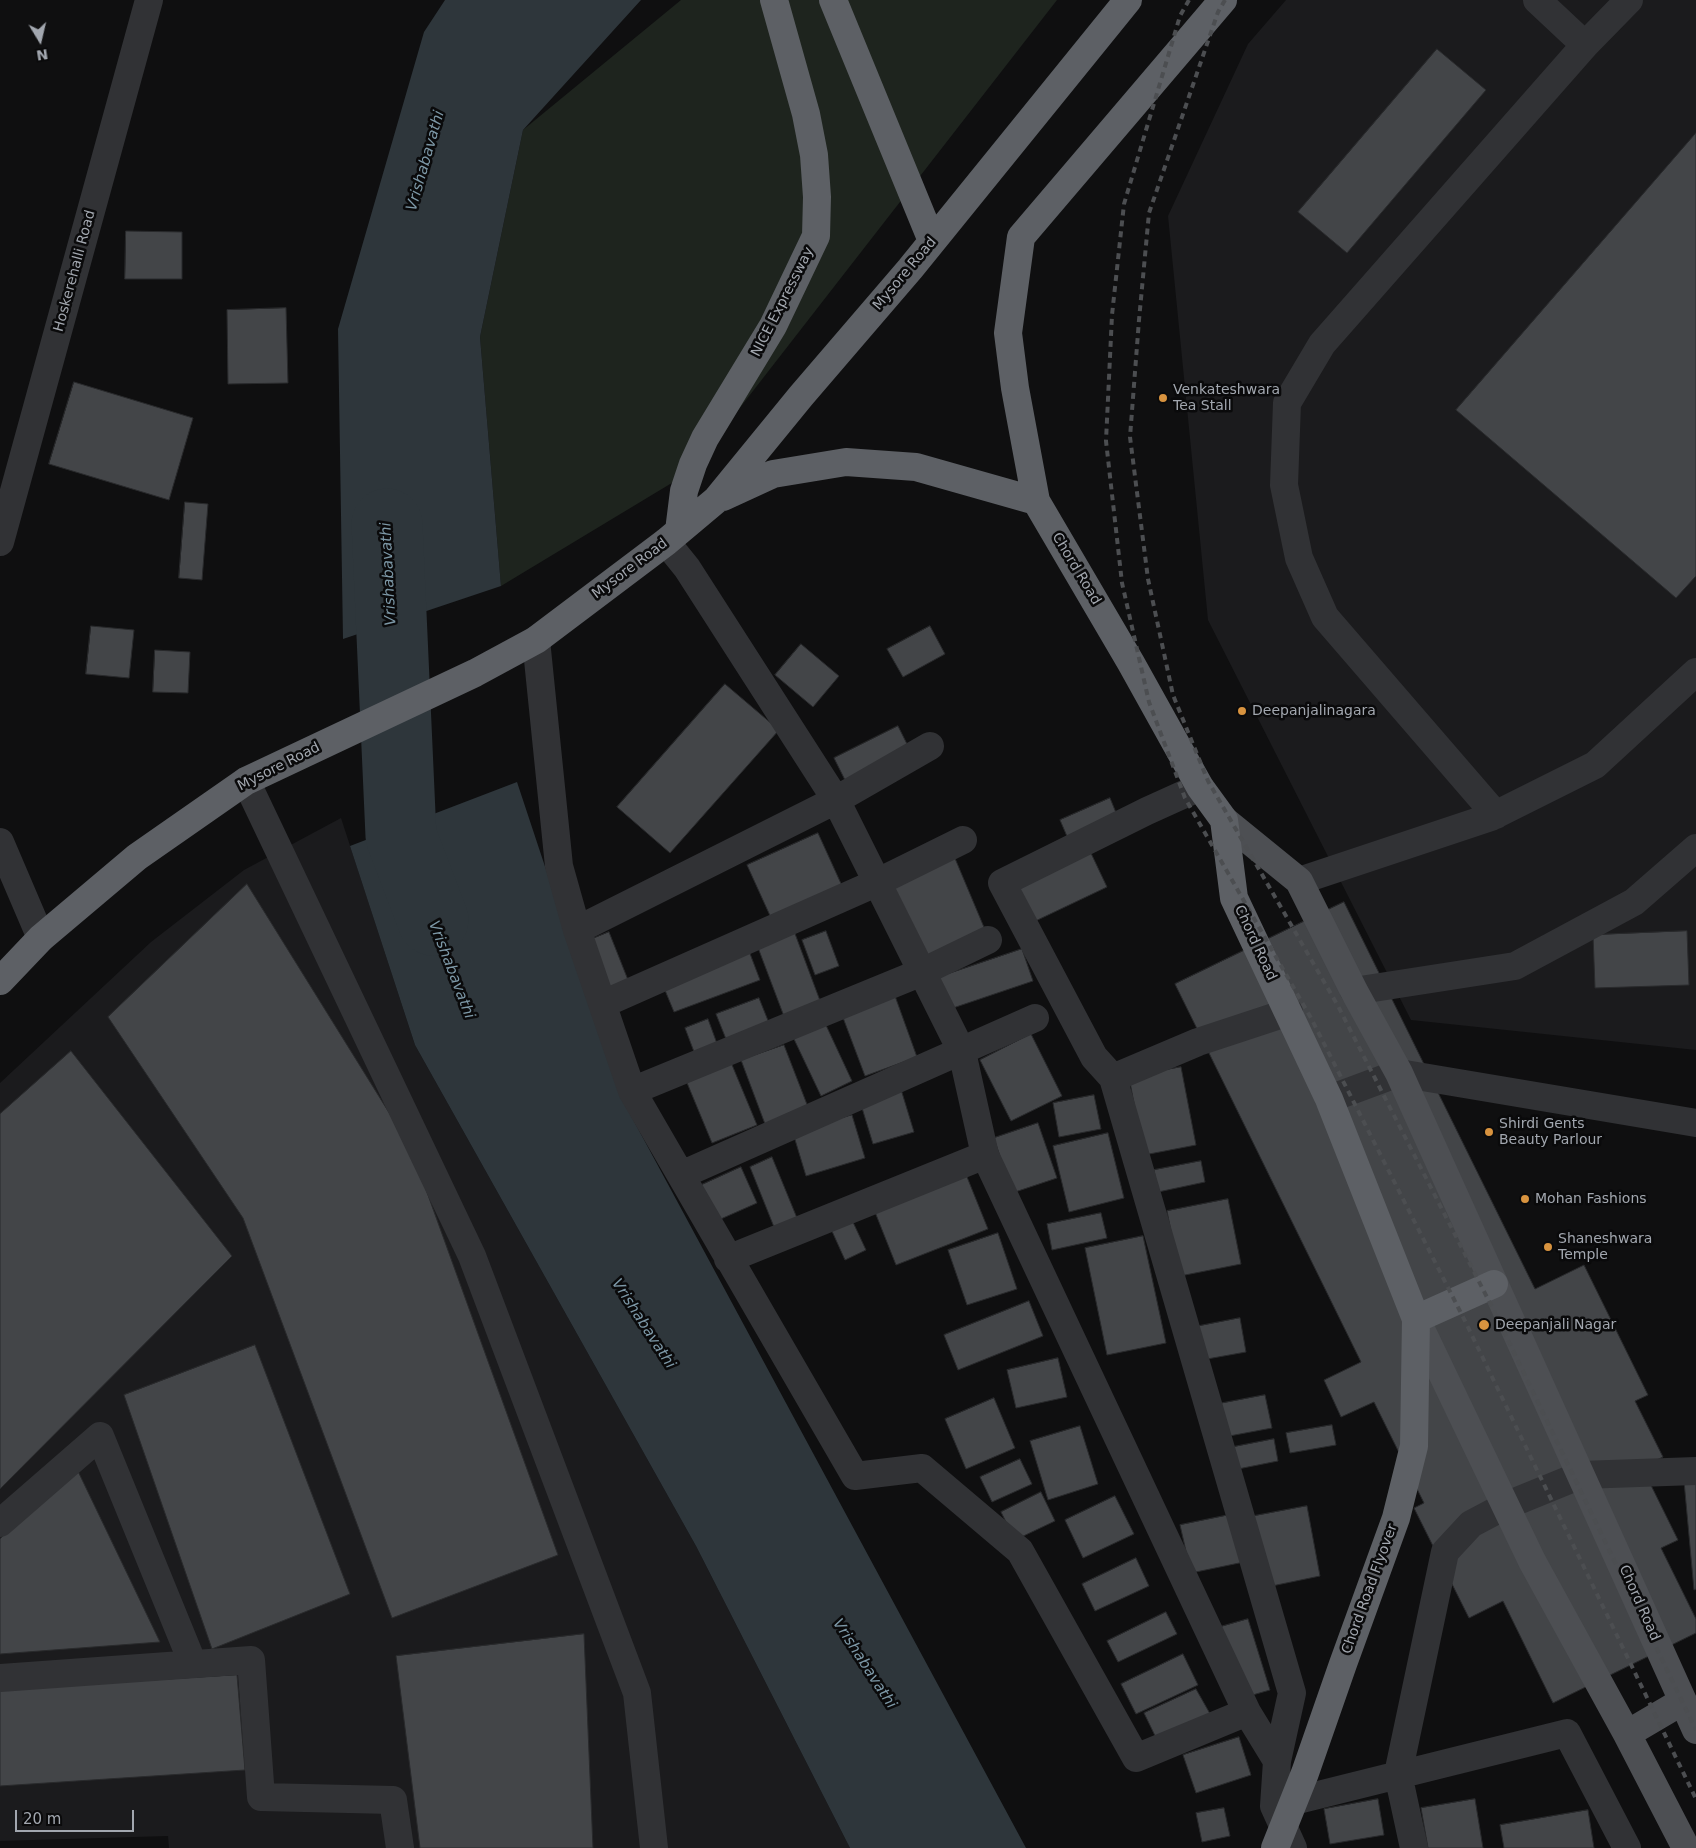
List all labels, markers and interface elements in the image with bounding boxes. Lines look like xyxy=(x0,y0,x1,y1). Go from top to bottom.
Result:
north arrow xyxy=(15,15,65,65)
text: N xyxy=(35,46,49,64)
water label: Vrishabavathi xyxy=(403,109,449,213)
street label: Hoskerehalli Road xyxy=(51,208,99,334)
street label: Mysore Road xyxy=(870,234,940,314)
street label: NICE Expressway xyxy=(748,244,818,360)
place label: Venkateshwara Tea Stall xyxy=(1173,382,1280,414)
marker: Venkateshwara Tea Stall xyxy=(1157,392,1169,404)
water label: Vrishabavathi xyxy=(377,522,401,626)
street label: Chord Road xyxy=(1048,530,1104,608)
street label: Mysore Road xyxy=(589,535,671,603)
place label: Deepanjalinagara xyxy=(1252,703,1376,719)
marker: Deepanjalinagara xyxy=(1236,705,1248,717)
street label: Mysore Road xyxy=(235,739,323,795)
street label: Chord Road xyxy=(1230,903,1280,983)
water label: Vrishabavathi xyxy=(424,918,478,1022)
place label: Shirdi Gents Beauty Parlour xyxy=(1499,1116,1602,1148)
marker: Shirdi Gents Beauty Parlour xyxy=(1483,1126,1495,1138)
place label: Mohan Fashions xyxy=(1535,1191,1647,1207)
marker: Mohan Fashions xyxy=(1519,1193,1531,1205)
place label: Shaneshwara Temple xyxy=(1558,1231,1652,1264)
marker: Shaneshwara Temple xyxy=(1542,1241,1554,1253)
water label: Vrishabavathi xyxy=(607,1276,679,1372)
place label: Deepanjali Nagar xyxy=(1495,1317,1616,1333)
marker: Deepanjali Nagar xyxy=(1477,1318,1491,1332)
street label: Chord Road Flyover xyxy=(1339,1522,1401,1656)
street label: Chord Road xyxy=(1615,1562,1663,1644)
water label: Vrishabavathi xyxy=(828,1616,900,1712)
scale bar xyxy=(18,1800,136,1832)
text: 20 m xyxy=(23,1810,61,1828)

